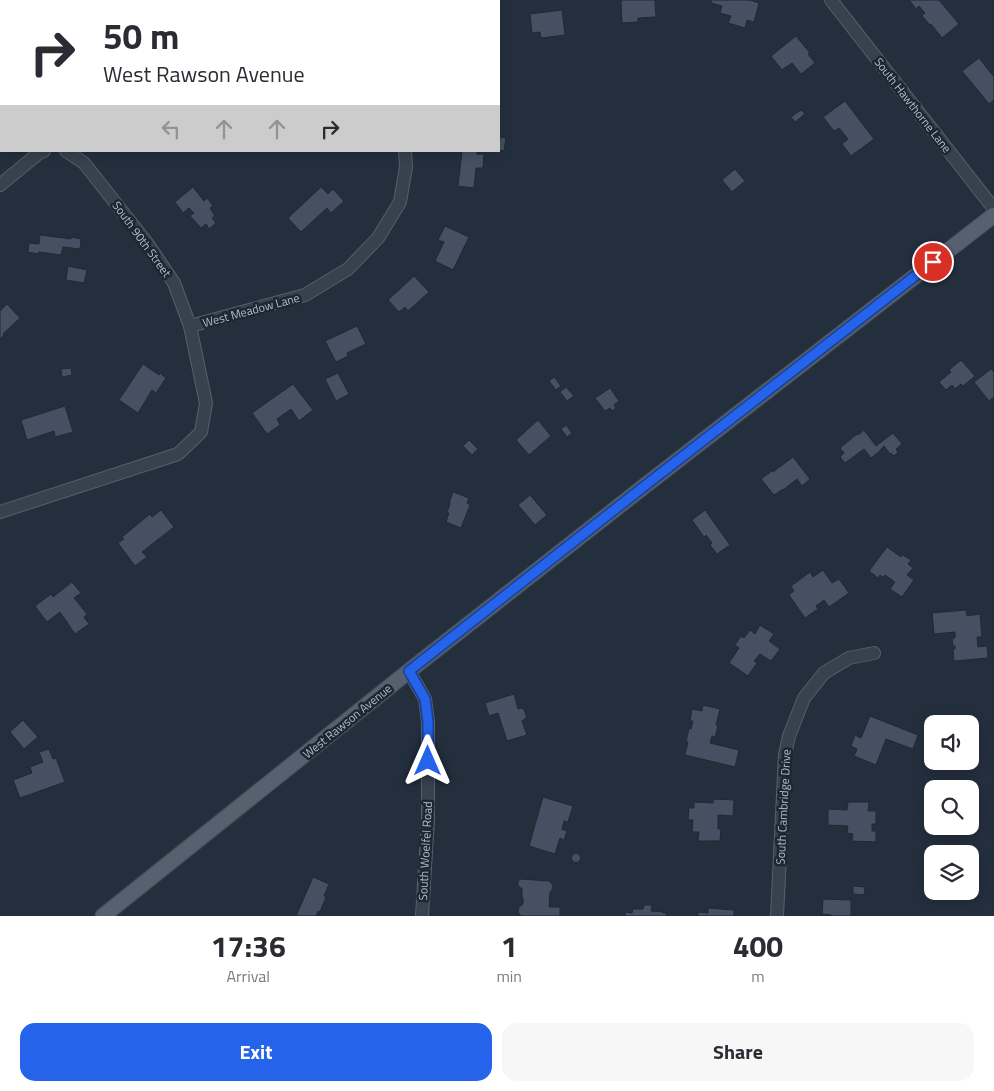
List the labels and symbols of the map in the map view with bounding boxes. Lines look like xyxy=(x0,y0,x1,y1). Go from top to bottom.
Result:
street label: South Hawthorne Lane xyxy=(870,53,956,157)
street label: South 90th Street xyxy=(108,197,177,282)
pin xyxy=(912,241,954,283)
street label: West Meadow Lane xyxy=(200,288,302,332)
street label: West Rawson Avenue xyxy=(298,679,396,763)
position arrow xyxy=(401,734,453,786)
street label: South Cambridge Drive xyxy=(770,749,796,865)
street label: South Woelfel Road xyxy=(413,801,437,901)

